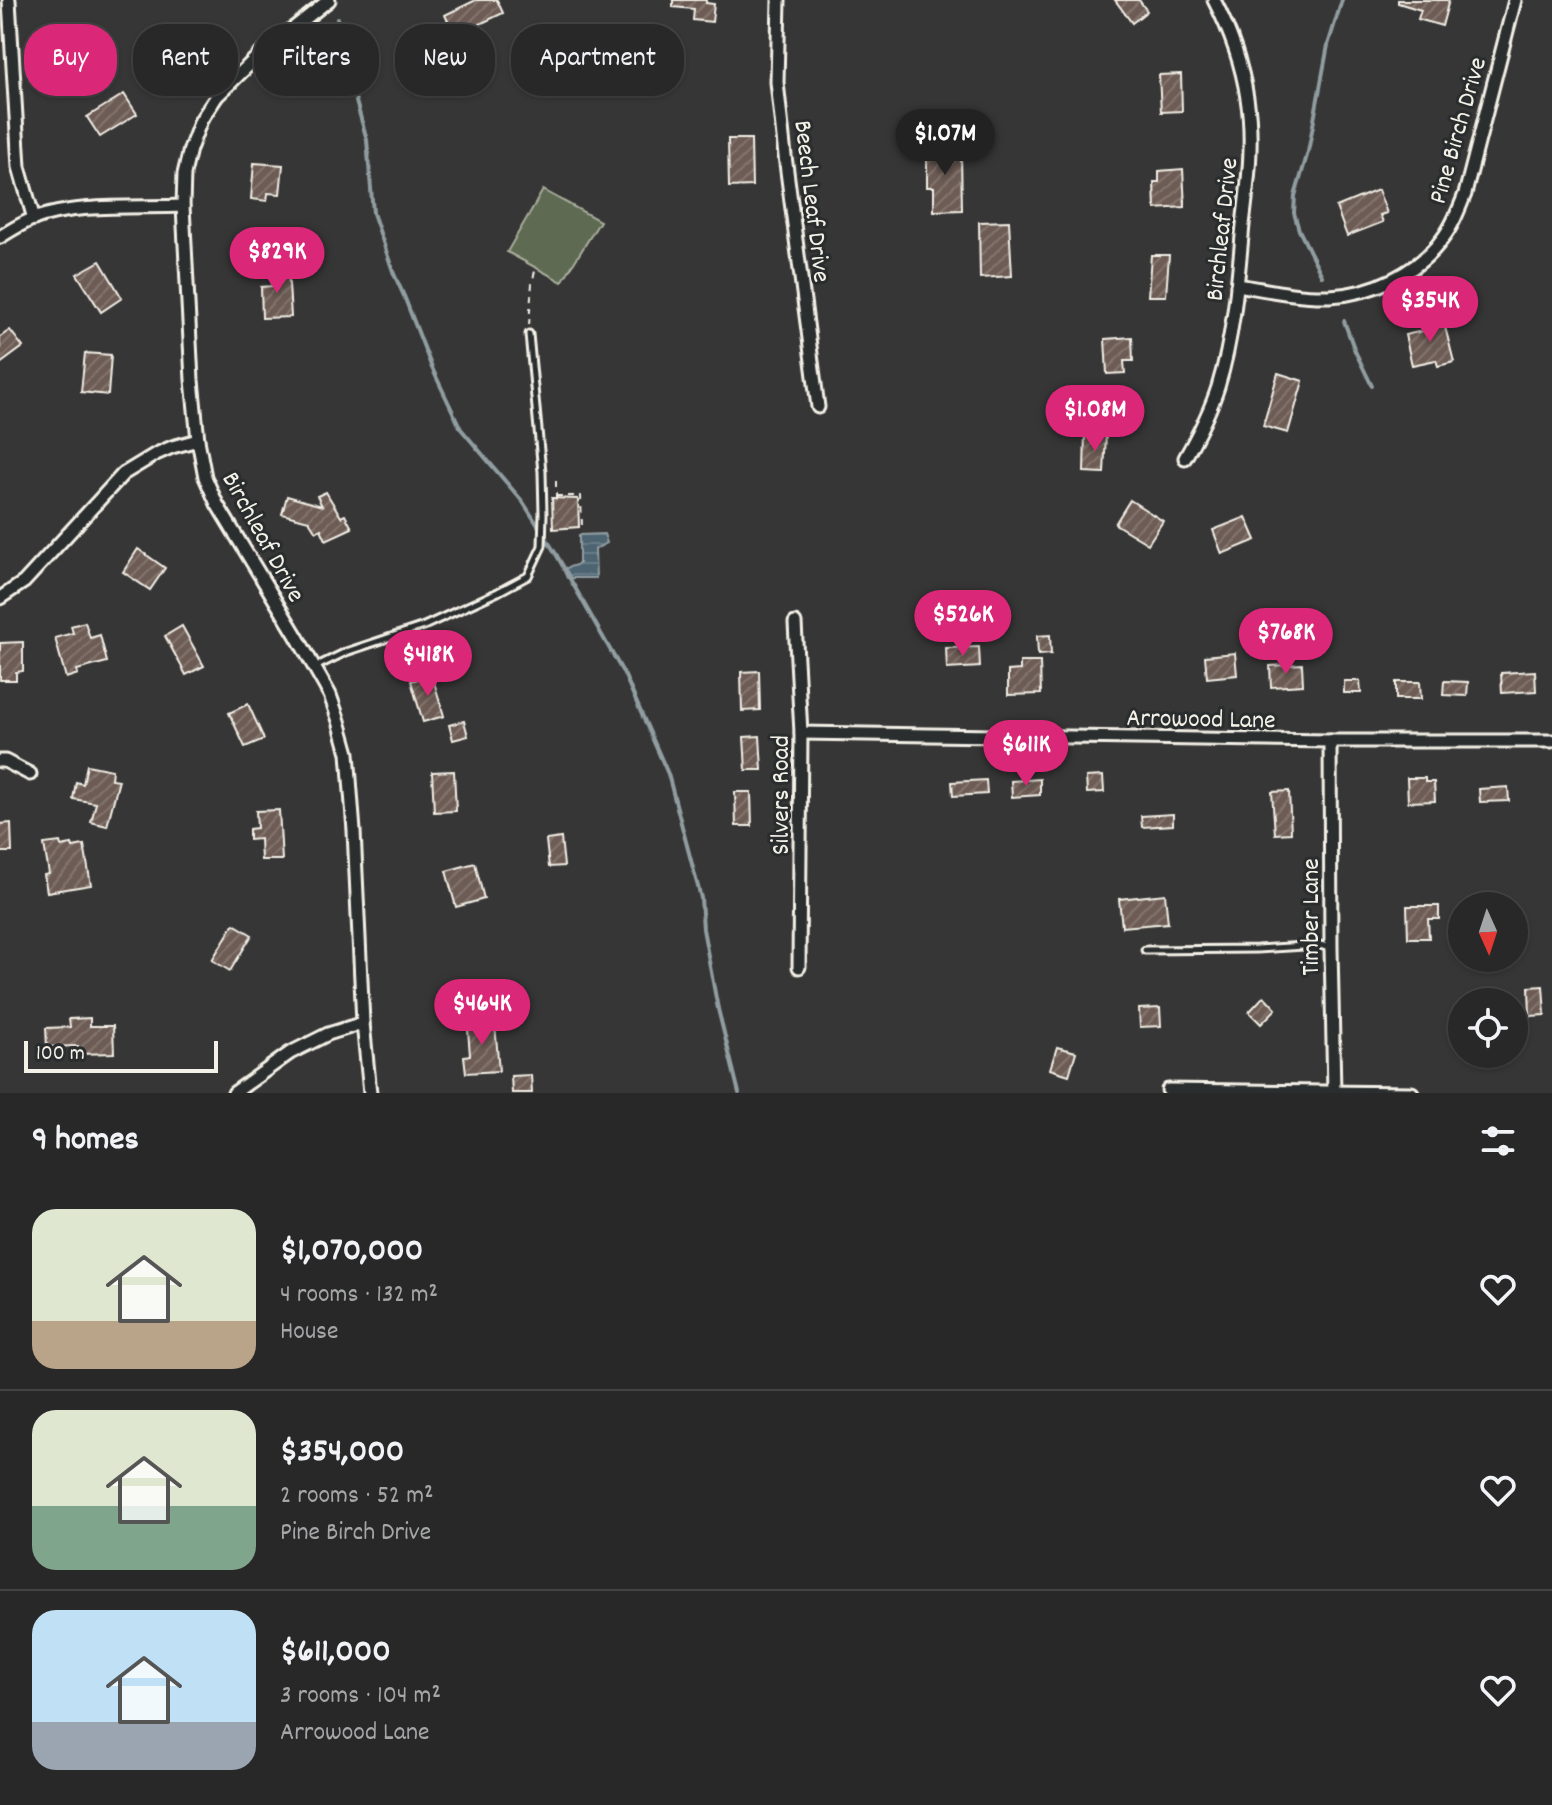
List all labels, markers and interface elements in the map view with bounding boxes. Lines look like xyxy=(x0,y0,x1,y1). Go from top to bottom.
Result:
chip: Buy xyxy=(24,24,117,96)
chip: Rent xyxy=(133,24,238,96)
chip: Filters xyxy=(254,24,379,96)
chip: New xyxy=(395,24,495,96)
chip: Apartment xyxy=(511,24,684,96)
street label: Pine Birch Drive xyxy=(1421,53,1498,209)
pin: $1.07M xyxy=(880,109,1010,177)
text: $1.07M xyxy=(914,116,976,153)
street label: Beech Leaf Drive xyxy=(782,118,839,285)
street label: Birchleaf Drive xyxy=(1198,156,1249,303)
pin: $829K xyxy=(221,227,333,295)
text: $829K xyxy=(248,234,306,271)
pin: $354K xyxy=(1374,276,1486,344)
text: $354K xyxy=(1400,283,1460,320)
pin: $1.08M xyxy=(1030,385,1160,453)
text: $1.08M xyxy=(1063,392,1127,429)
street label: Birchleaf Drive xyxy=(211,466,313,610)
pin: $526K xyxy=(907,590,1019,658)
text: $526K xyxy=(932,597,994,634)
pin: $768K xyxy=(1230,608,1342,676)
text: $768K xyxy=(1257,615,1315,652)
pin: $418K xyxy=(372,630,484,698)
text: $418K xyxy=(402,637,454,674)
street label: Arrowood Lane xyxy=(1126,701,1276,740)
pin: $611K xyxy=(970,720,1082,788)
text: $611K xyxy=(1001,727,1051,764)
street label: Silvers Road xyxy=(764,735,801,855)
street label: Timber Lane xyxy=(1294,858,1331,976)
north arrow xyxy=(1448,892,1528,972)
map controls xyxy=(1448,892,1528,1068)
pin: $464K xyxy=(426,979,538,1047)
text: $464K xyxy=(452,986,512,1023)
button: locate xyxy=(1448,988,1528,1068)
scale bar xyxy=(24,1037,218,1073)
text: 100 m xyxy=(36,1039,85,1070)
text: 9 homes xyxy=(32,1117,139,1166)
icon: filters xyxy=(1476,1119,1520,1163)
text: $1,070,000 xyxy=(280,1228,423,1277)
icon: home xyxy=(96,1241,192,1337)
icon: heart xyxy=(1476,1267,1520,1311)
text: 4 rooms · 132 m² xyxy=(280,1277,438,1314)
text: House xyxy=(280,1314,338,1351)
text: $354,000 xyxy=(280,1429,404,1478)
icon: home xyxy=(96,1442,192,1538)
icon: heart xyxy=(1476,1468,1520,1512)
text: 2 rooms · 52 m² xyxy=(280,1478,433,1515)
text: Pine Birch Drive xyxy=(280,1515,431,1552)
text: $611,000 xyxy=(280,1629,391,1678)
icon: home xyxy=(96,1642,192,1738)
icon: heart xyxy=(1476,1668,1520,1712)
text: 3 rooms · 104 m² xyxy=(280,1678,441,1715)
text: Arrowood Lane xyxy=(280,1715,429,1752)

